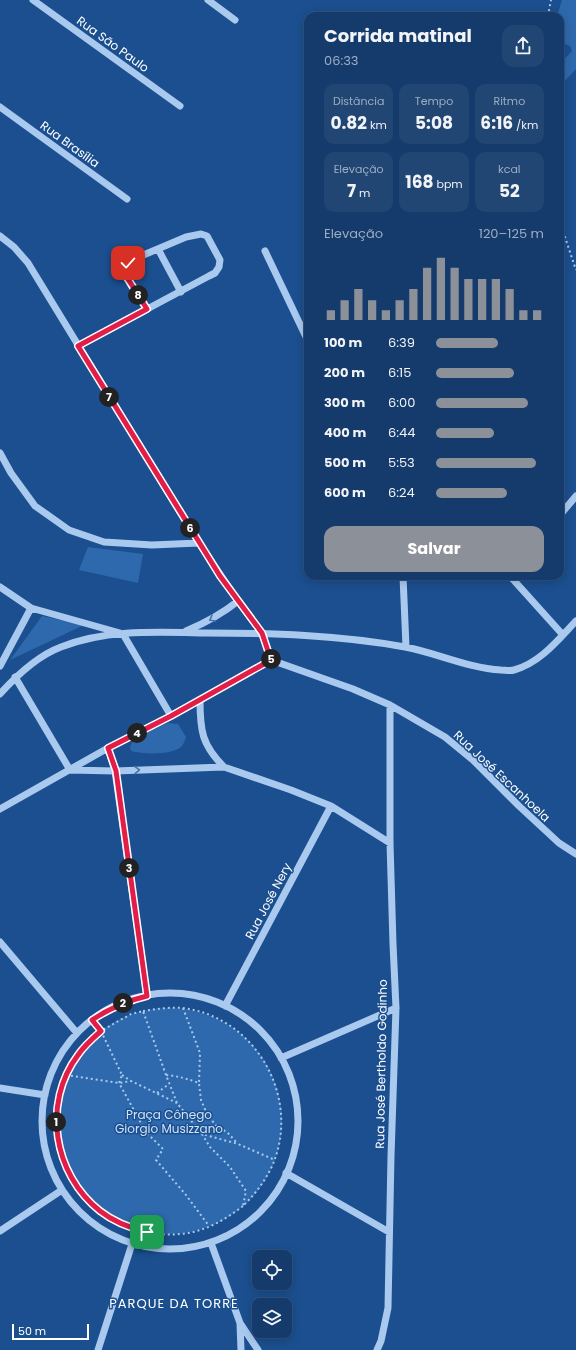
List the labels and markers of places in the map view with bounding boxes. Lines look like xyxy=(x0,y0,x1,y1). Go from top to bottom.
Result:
pin xyxy=(111,246,145,280)
pin: 8 xyxy=(128,285,148,305)
pin: 7 xyxy=(99,387,119,407)
pin: 6 xyxy=(180,518,200,538)
pin: 5 xyxy=(261,649,281,669)
pin: 4 xyxy=(127,723,147,743)
pin: 3 xyxy=(119,858,139,878)
pin: 2 xyxy=(113,993,133,1013)
pin: 1 xyxy=(46,1112,66,1132)
pin xyxy=(130,1215,164,1249)

